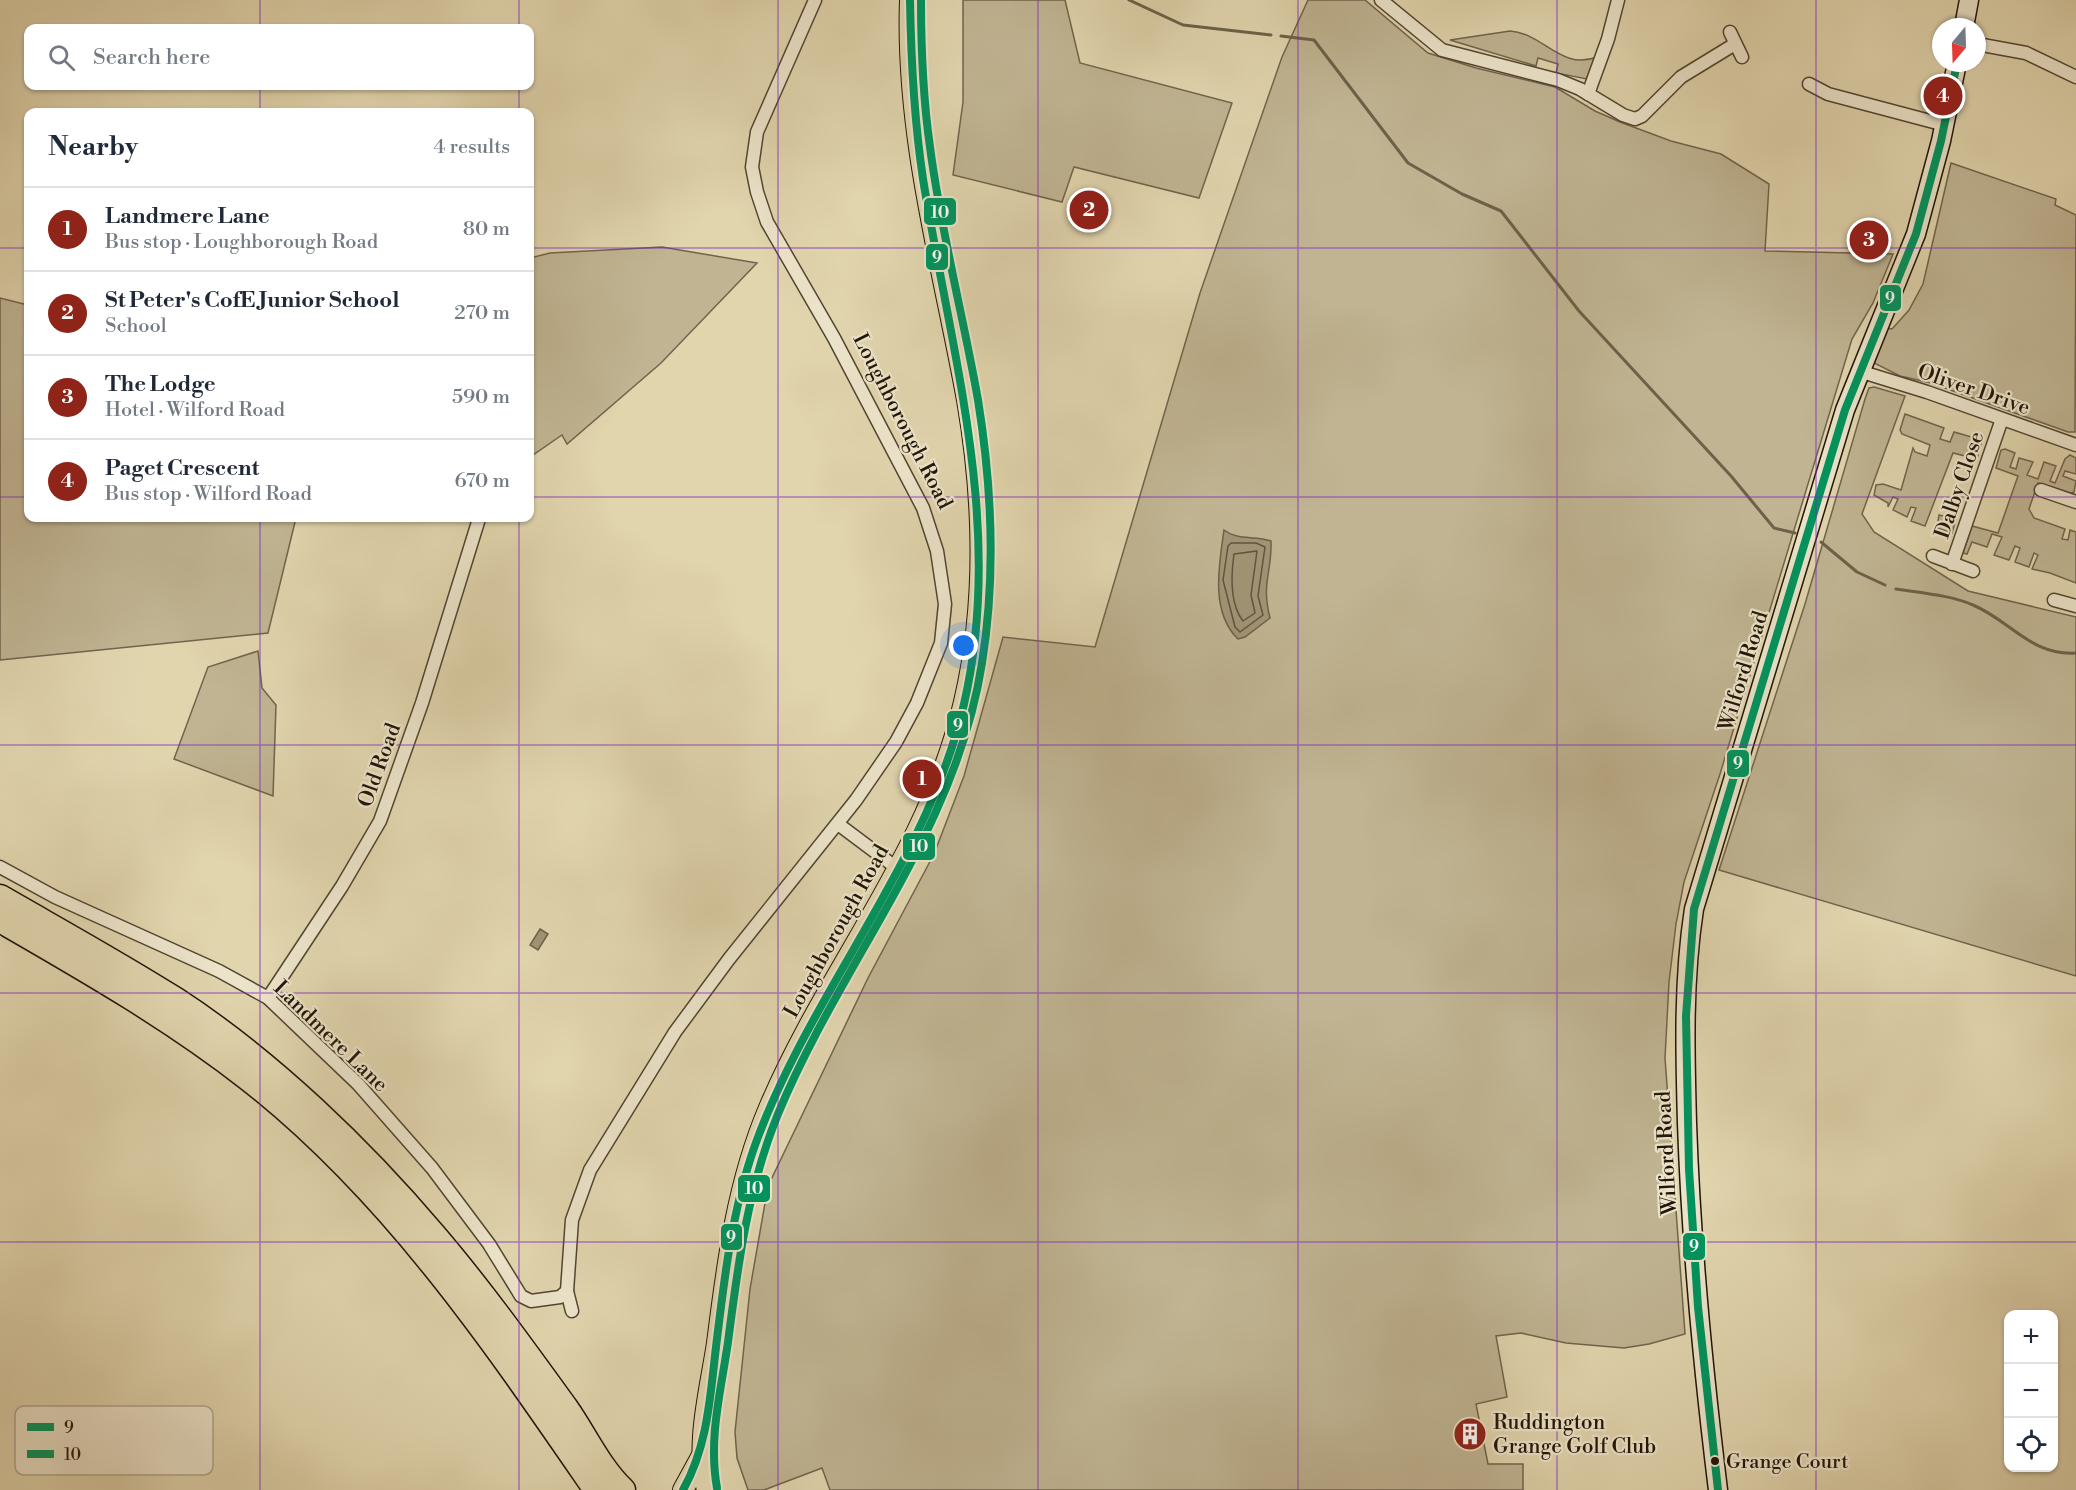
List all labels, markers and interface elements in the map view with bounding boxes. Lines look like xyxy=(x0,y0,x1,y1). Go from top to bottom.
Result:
north arrow xyxy=(1932,18,1986,72)
search box xyxy=(24,24,534,90)
icon: search xyxy=(45,41,78,74)
text: Search here xyxy=(93,44,210,71)
pin: 4 xyxy=(1924,74,1962,118)
text: Nearby xyxy=(48,131,138,163)
text: 4 results xyxy=(433,135,510,160)
pin: 2 xyxy=(1070,188,1108,232)
line badge: 10 xyxy=(923,197,957,226)
text: Landmere Lane xyxy=(105,203,270,230)
text: 10 xyxy=(931,203,949,223)
text: 1 xyxy=(63,217,72,242)
text: 80 m xyxy=(463,217,510,242)
pin: 3 xyxy=(1850,218,1888,262)
text: Bus stop · Loughborough Road xyxy=(105,230,378,255)
line badge: 9 xyxy=(925,243,949,271)
text: 9 xyxy=(932,248,942,268)
line badge: 9 xyxy=(1879,284,1902,312)
text: St Peter's CofE Junior School xyxy=(105,287,400,314)
text: 9 xyxy=(1885,289,1895,309)
text: 2 xyxy=(61,301,74,326)
text: 270 m xyxy=(454,301,510,326)
text: School xyxy=(105,314,167,339)
street label: Loughborough Road xyxy=(847,329,958,514)
street label: Oliver Drive xyxy=(1914,359,2033,421)
text: The Lodge xyxy=(105,371,216,398)
text: 3 xyxy=(61,385,74,410)
text: 590 m xyxy=(452,385,510,410)
text: Hotel · Wilford Road xyxy=(105,398,285,423)
street label: Dalby Close xyxy=(1929,428,1990,542)
text: Paget Crescent xyxy=(105,455,259,482)
text: 4 xyxy=(61,469,74,494)
text: 670 m xyxy=(454,469,510,494)
text: Bus stop · Wilford Road xyxy=(105,482,312,507)
street label: Wilford Road xyxy=(1713,608,1775,735)
your location xyxy=(949,631,978,660)
line badge: 9 xyxy=(946,710,969,739)
text: 9 xyxy=(953,716,963,736)
street label: Old Road xyxy=(353,720,407,811)
line badge: 9 xyxy=(1726,749,1750,778)
text: 9 xyxy=(1733,754,1743,774)
pin: 1 xyxy=(902,756,942,802)
line badge: 10 xyxy=(902,832,936,861)
text: 10 xyxy=(910,837,928,857)
street label: Loughborough Road xyxy=(779,840,895,1023)
street label: Landmere Lane xyxy=(268,975,393,1098)
street label: Wilford Road xyxy=(1651,1090,1683,1217)
line badge: 10 xyxy=(737,1174,771,1203)
text: 10 xyxy=(745,1179,763,1199)
line badge: 9 xyxy=(720,1223,743,1251)
text: 9 xyxy=(726,1228,736,1248)
line badge: 9 xyxy=(1682,1232,1706,1261)
text: 9 xyxy=(1689,1237,1699,1257)
map controls xyxy=(2004,1310,2058,1472)
button: + xyxy=(2004,1310,2058,1364)
button: − xyxy=(2004,1364,2058,1418)
legend xyxy=(15,1406,213,1475)
place label: Ruddington Grange Golf Club xyxy=(1493,1410,1656,1460)
building icon: Ruddington Grange Golf Club xyxy=(1452,1416,1488,1452)
text: 9 xyxy=(64,1418,74,1438)
button: locate xyxy=(2004,1418,2058,1472)
text: 10 xyxy=(64,1445,81,1465)
place label: Grange Court xyxy=(1726,1450,1848,1475)
marker: Grange Court xyxy=(1709,1455,1721,1467)

